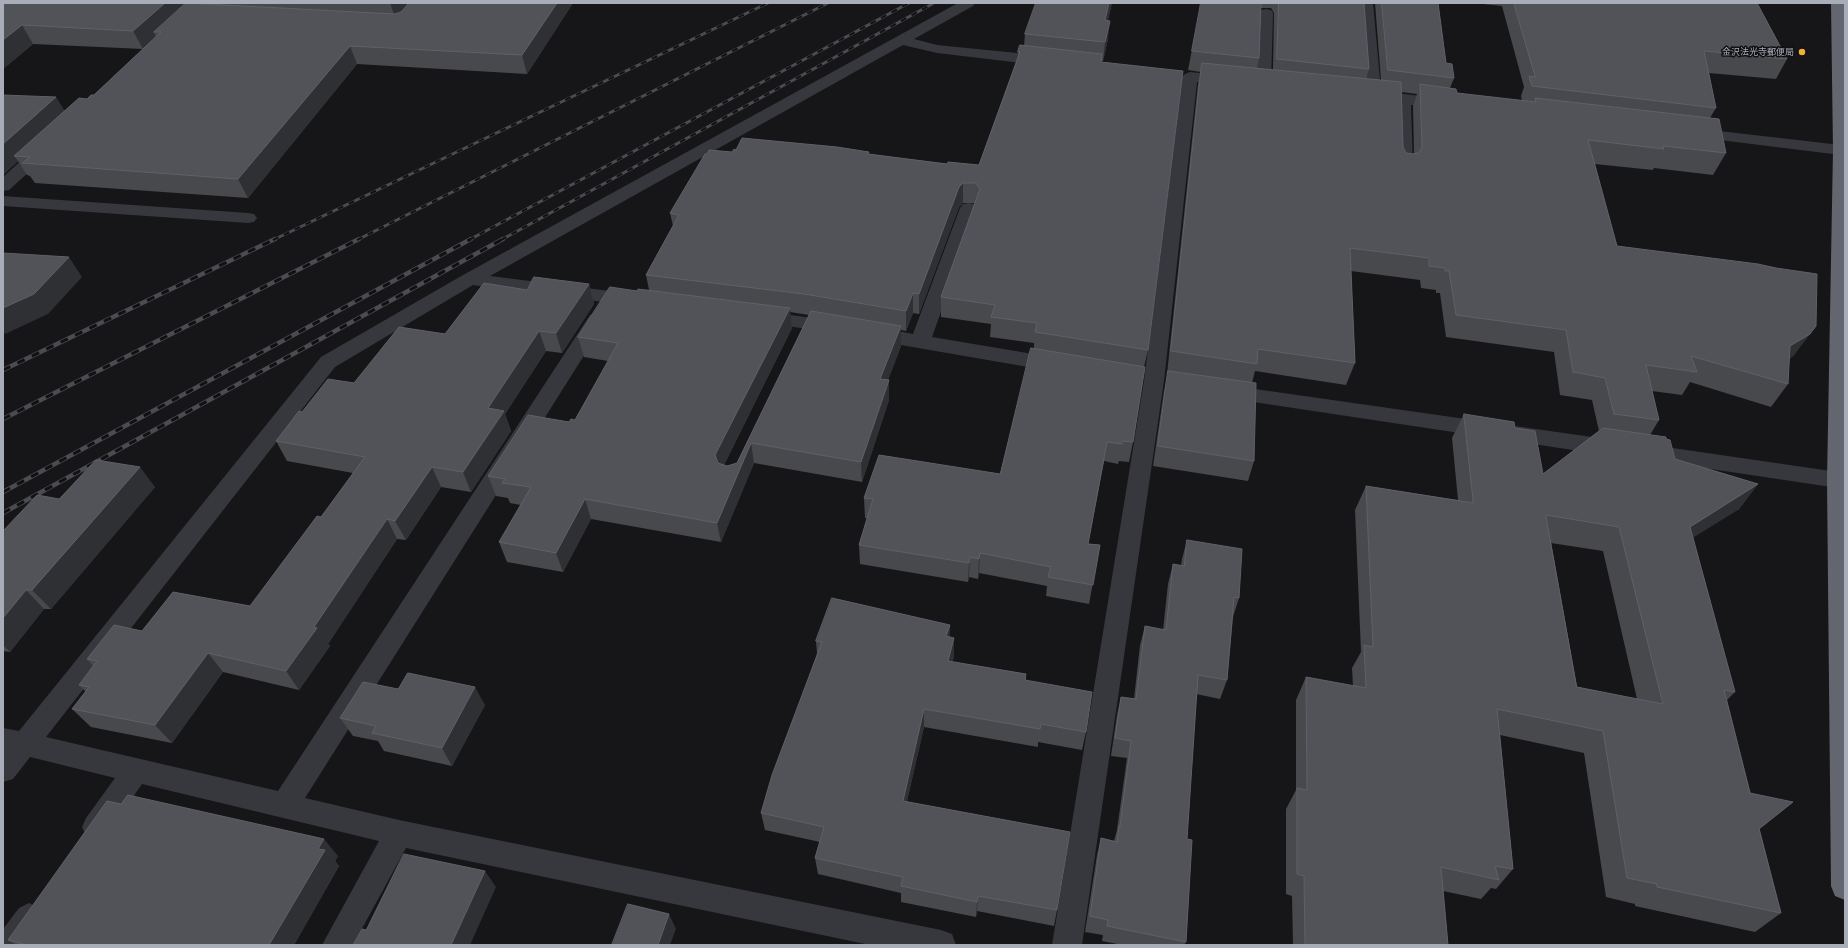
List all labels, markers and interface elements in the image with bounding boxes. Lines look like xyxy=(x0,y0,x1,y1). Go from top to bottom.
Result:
place label: 金沢法光寺郵便局 xyxy=(1722,47,1794,57)
marker: 金沢法光寺郵便局 xyxy=(1797,47,1807,57)

